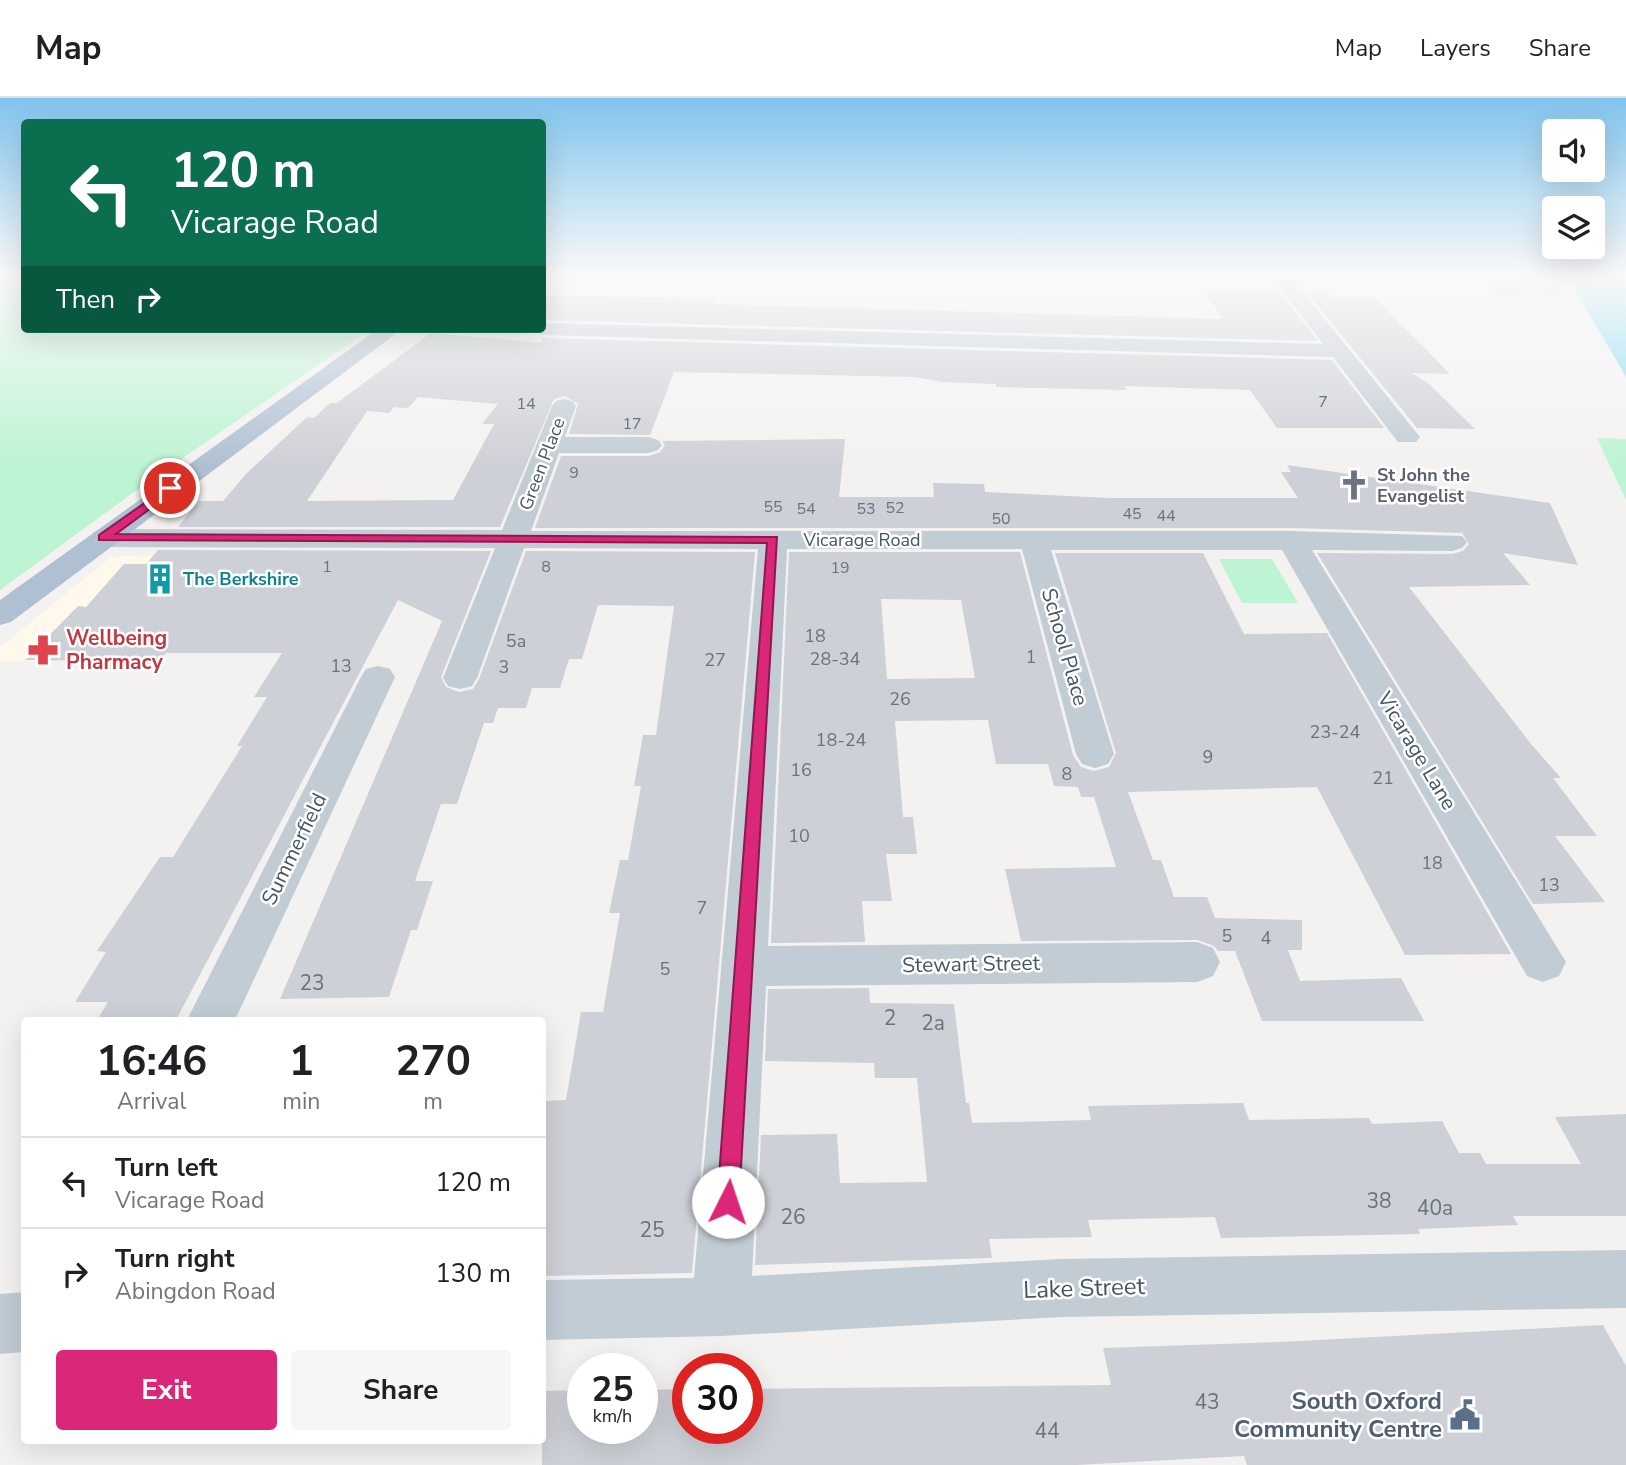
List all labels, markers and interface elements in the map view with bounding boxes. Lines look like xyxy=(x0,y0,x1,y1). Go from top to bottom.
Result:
text: Map xyxy=(35,26,102,71)
text: Map xyxy=(1335,32,1382,64)
text: Layers xyxy=(1420,32,1491,64)
text: Share xyxy=(1529,32,1591,64)
map controls xyxy=(1542,119,1605,259)
button: sound xyxy=(1542,119,1605,182)
text: 120 m xyxy=(171,137,315,204)
icon: left xyxy=(56,147,147,238)
button: layers xyxy=(1542,196,1605,259)
text: Vicarage Road xyxy=(171,201,379,244)
icon: right xyxy=(129,280,167,318)
text: Then xyxy=(56,282,115,317)
house number: 7 xyxy=(1318,391,1328,413)
house number: 14 xyxy=(516,393,536,415)
house number: 17 xyxy=(622,413,642,435)
street label: Green Place xyxy=(513,414,571,514)
pin xyxy=(140,458,200,518)
house number: 9 xyxy=(569,462,579,484)
place label: St John the Evangelist xyxy=(1377,463,1470,508)
church icon: St John the Evangelist xyxy=(1337,468,1371,502)
icon: arrive xyxy=(151,469,189,507)
house number: 55 xyxy=(763,496,783,518)
house number: 52 xyxy=(885,497,905,519)
house number: 54 xyxy=(796,498,816,520)
house number: 53 xyxy=(856,498,876,520)
house number: 45 xyxy=(1122,503,1142,525)
house number: 44 xyxy=(1156,505,1176,527)
house number: 50 xyxy=(991,508,1011,530)
street label: Vicarage Road xyxy=(803,528,920,552)
house number: 1 xyxy=(322,556,332,578)
house number: 8 xyxy=(541,556,551,578)
house number: 19 xyxy=(830,557,850,579)
building icon: The Berkshire xyxy=(143,562,177,596)
place label: The Berkshire xyxy=(183,567,299,591)
street label: School Place xyxy=(1035,585,1095,709)
place label: Wellbeing Pharmacy xyxy=(66,624,167,676)
house number: 18 xyxy=(804,624,826,648)
house number: 5a xyxy=(506,629,526,653)
pharmacy icon: Wellbeing Pharmacy xyxy=(26,633,60,667)
house number: 1 xyxy=(1026,645,1036,669)
house number: 28-34 xyxy=(810,647,861,671)
house number: 27 xyxy=(704,648,726,672)
house number: 13 xyxy=(330,654,352,678)
house number: 3 xyxy=(499,655,509,679)
street label: Vicarage Lane xyxy=(1370,686,1463,815)
house number: 26 xyxy=(889,687,911,711)
house number: 23-24 xyxy=(1310,720,1361,744)
house number: 18-24 xyxy=(816,728,867,752)
house number: 9 xyxy=(1203,745,1213,769)
house number: 16 xyxy=(790,758,812,782)
house number: 8 xyxy=(1062,762,1072,786)
house number: 21 xyxy=(1372,766,1394,790)
street label: Summerfield xyxy=(255,788,333,910)
house number: 10 xyxy=(788,824,810,848)
house number: 18 xyxy=(1421,851,1443,875)
house number: 13 xyxy=(1538,873,1560,897)
house number: 7 xyxy=(697,896,707,920)
house number: 5 xyxy=(1222,924,1232,948)
house number: 4 xyxy=(1261,926,1272,950)
street label: Stewart Street xyxy=(902,949,1041,979)
house number: 5 xyxy=(660,957,670,981)
house number: 23 xyxy=(299,969,325,997)
house number: 2 xyxy=(884,1004,896,1032)
house number: 2a xyxy=(921,1009,945,1037)
text: 16:46 xyxy=(96,1033,207,1090)
text: 1 xyxy=(289,1033,314,1090)
text: 270 xyxy=(395,1033,471,1090)
text: Arrival xyxy=(117,1086,186,1117)
text: min xyxy=(282,1086,320,1117)
text: m xyxy=(423,1086,443,1117)
text: Turn left xyxy=(115,1150,218,1185)
icon: left xyxy=(56,1164,94,1202)
text: 120 m xyxy=(435,1165,511,1200)
position arrow xyxy=(691,1165,765,1239)
text: Vicarage Road xyxy=(115,1185,264,1216)
house number: 38 xyxy=(1366,1187,1392,1215)
house number: 40a xyxy=(1417,1194,1453,1222)
house number: 26 xyxy=(780,1203,806,1231)
house number: 25 xyxy=(639,1216,665,1244)
text: Turn right xyxy=(115,1241,234,1276)
icon: right xyxy=(56,1255,94,1293)
text: 130 m xyxy=(435,1256,511,1291)
street label: Lake Street xyxy=(1023,1270,1146,1306)
text: Abingdon Road xyxy=(115,1276,276,1307)
button: Exit xyxy=(56,1350,277,1430)
button: Share xyxy=(291,1350,511,1430)
speed limit sign: 30 xyxy=(672,1353,763,1444)
text: 25 xyxy=(591,1366,634,1413)
place label: South Oxford Community Centre xyxy=(1234,1385,1442,1445)
house number: 43 xyxy=(1194,1388,1220,1416)
public building icon: South Oxford Community Centre xyxy=(1448,1398,1482,1432)
text: km/h xyxy=(593,1404,632,1428)
house number: 44 xyxy=(1034,1417,1060,1445)

